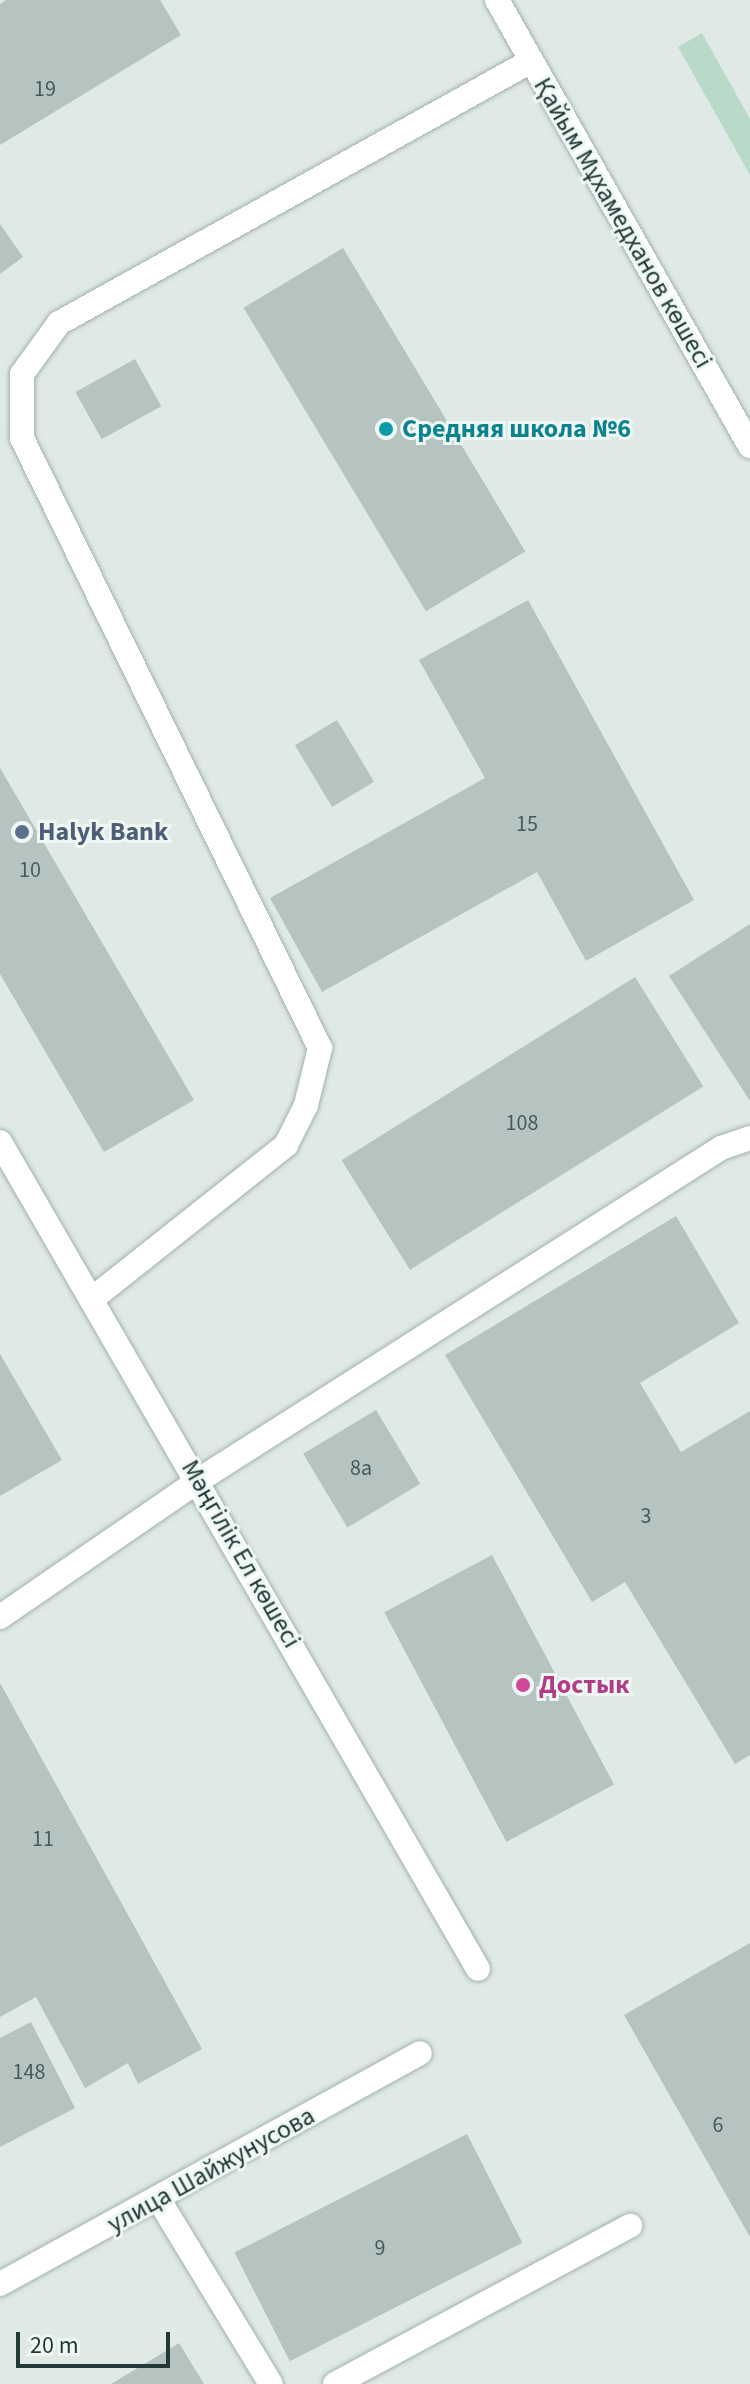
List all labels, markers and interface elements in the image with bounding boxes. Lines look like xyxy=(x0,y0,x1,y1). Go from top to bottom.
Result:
street label: Қайым Мұхамедханов көшесі xyxy=(527,72,719,374)
house number: 19 xyxy=(34,77,56,103)
place label: Средняя школа №6 xyxy=(402,413,631,445)
marker: Средняя школа №6 xyxy=(377,420,395,438)
house number: 15 xyxy=(516,812,538,838)
place label: Halyk Bank xyxy=(38,816,168,848)
marker: Halyk Bank xyxy=(13,823,31,841)
house number: 10 xyxy=(19,858,41,884)
house number: 108 xyxy=(506,1111,538,1137)
street label: Мәңгілік Ел көшесі xyxy=(175,1454,307,1654)
house number: 8а xyxy=(350,1456,372,1482)
house number: 3 xyxy=(641,1504,651,1530)
place label: Достык xyxy=(539,1669,629,1701)
marker: Достык xyxy=(514,1676,532,1694)
house number: 11 xyxy=(32,1827,54,1853)
house number: 148 xyxy=(13,2060,45,2086)
street label: улица Шайжунусова xyxy=(102,2100,320,2240)
house number: 6 xyxy=(713,2113,723,2139)
house number: 9 xyxy=(375,2236,385,2262)
scale bar xyxy=(20,2316,174,2366)
text: 20 m xyxy=(30,2328,79,2363)

